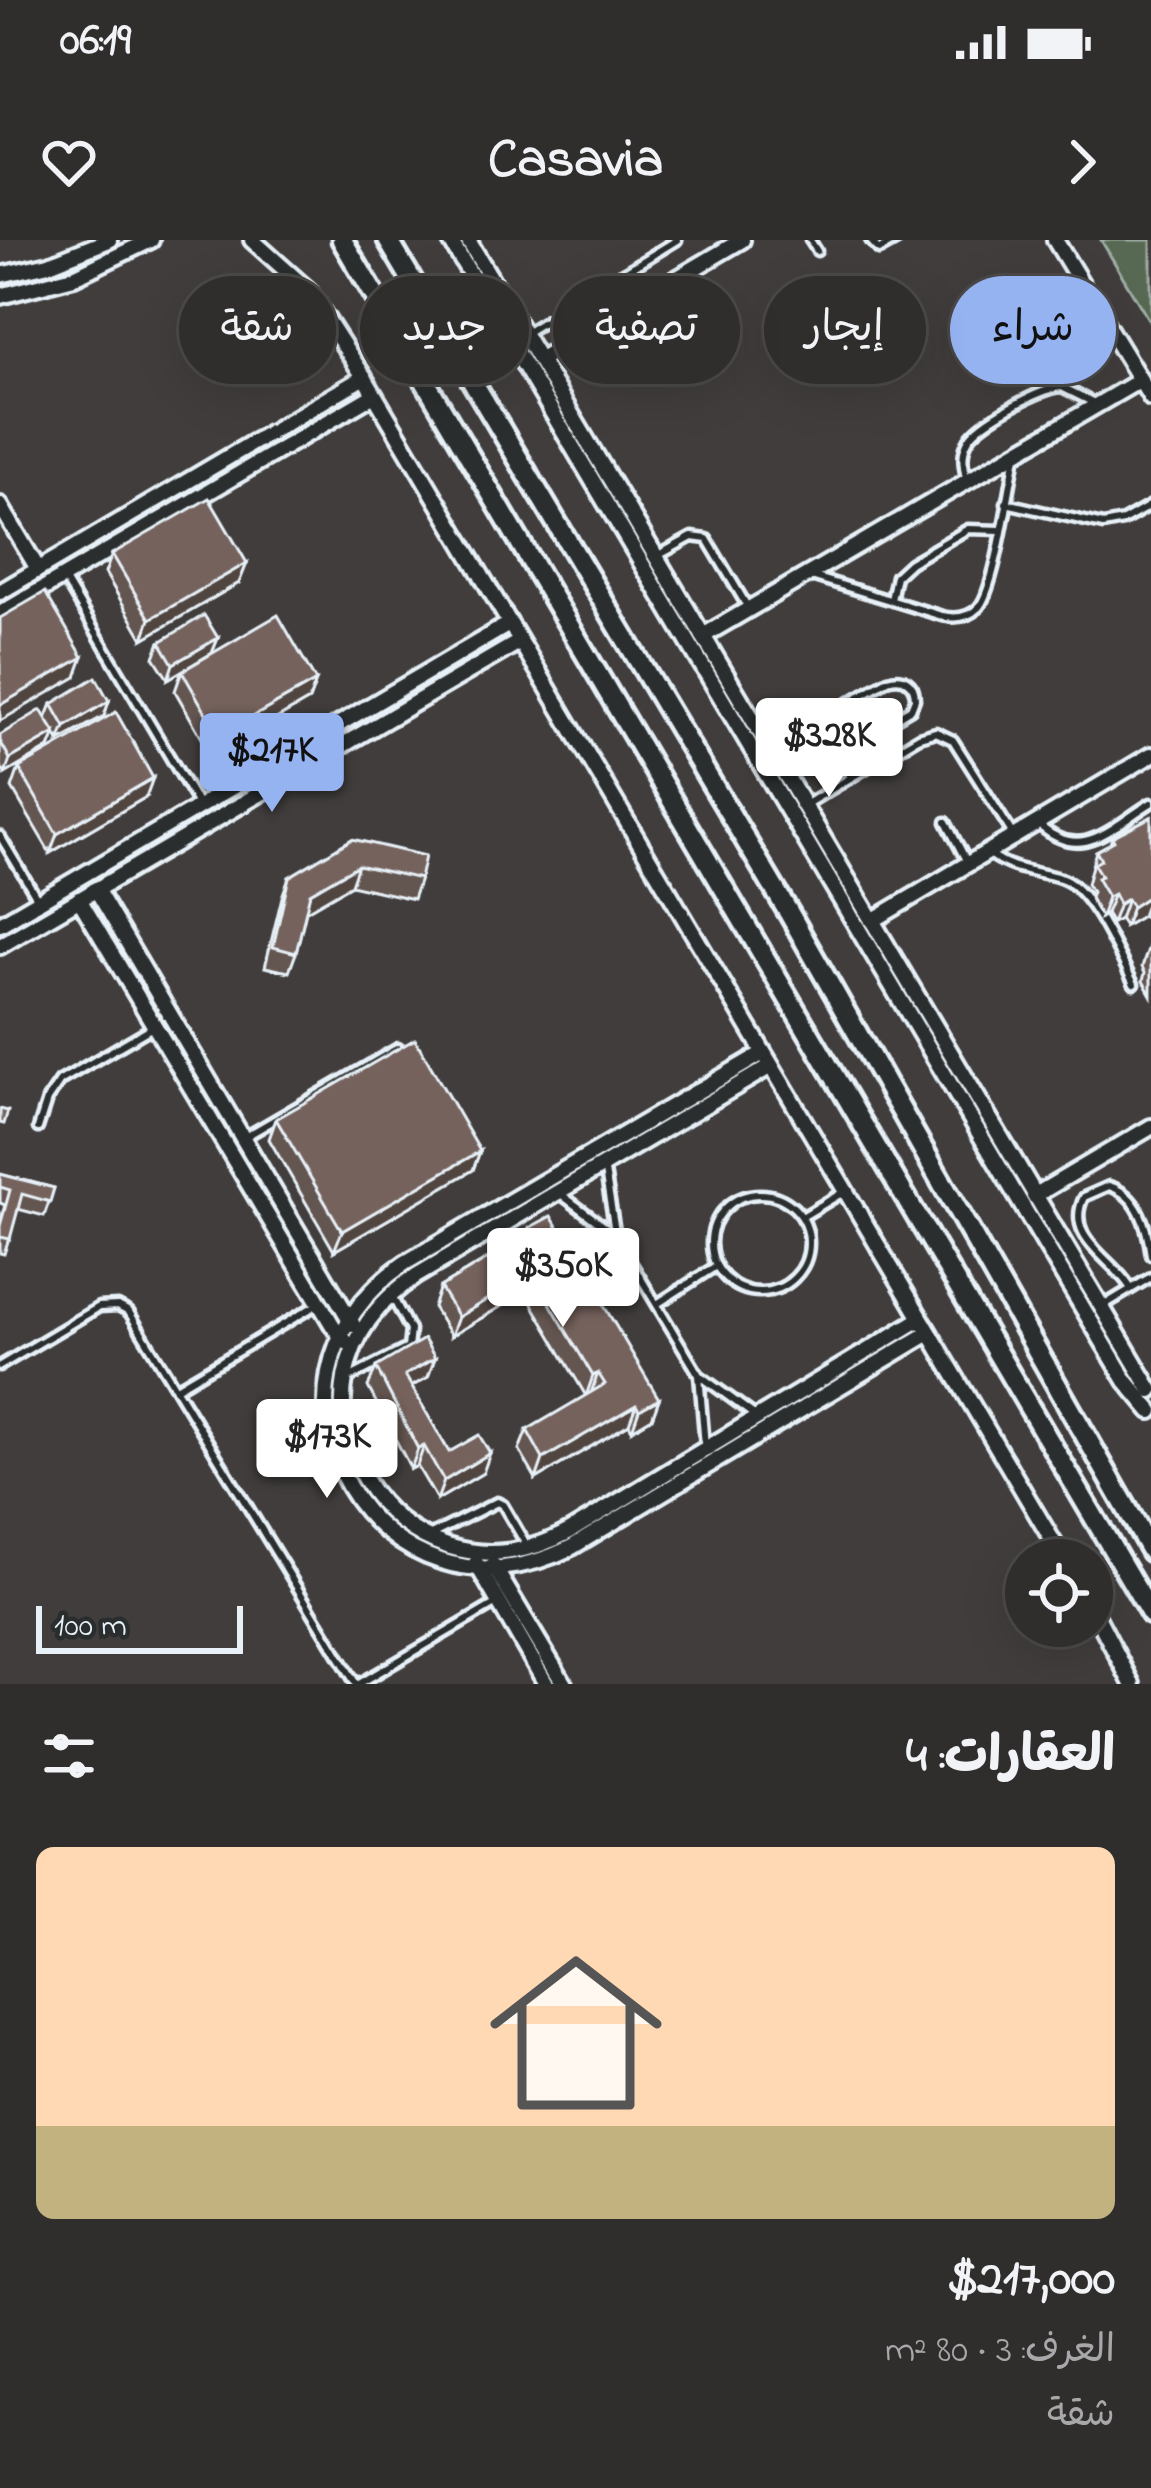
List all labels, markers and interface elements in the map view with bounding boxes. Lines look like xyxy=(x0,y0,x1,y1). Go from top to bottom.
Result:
text: 06:19 xyxy=(60,9,131,75)
text: Casavia xyxy=(488,123,663,201)
icon: heart xyxy=(36,129,102,195)
icon: forward xyxy=(1049,129,1115,195)
chip: شقة xyxy=(179,276,336,384)
chip: جديد xyxy=(360,276,529,384)
chip: تصفية xyxy=(553,276,740,384)
chip: إيجار xyxy=(764,276,926,384)
chip: شراء xyxy=(950,276,1116,384)
pin: $328K xyxy=(745,698,913,800)
text: $328K xyxy=(783,708,875,765)
pin: $217K xyxy=(188,713,356,815)
text: $217K xyxy=(227,723,317,780)
pin: $350K xyxy=(479,1228,647,1330)
text: $350K xyxy=(514,1238,612,1295)
pin: $173K xyxy=(243,1399,411,1501)
text: $173K xyxy=(283,1409,371,1466)
map controls xyxy=(1005,1539,1113,1647)
button: locate xyxy=(1005,1539,1113,1647)
scale bar xyxy=(36,1600,243,1653)
text: 100 m xyxy=(54,1603,127,1651)
text: العقارات: 4 xyxy=(906,1720,1115,1795)
icon: filters xyxy=(36,1723,102,1789)
icon: home xyxy=(468,1925,684,2141)
text: $217,000 xyxy=(947,2243,1115,2318)
text: الغرف: 3 · 80 m² xyxy=(885,2323,1115,2380)
text: شقة xyxy=(1047,2387,1115,2444)

